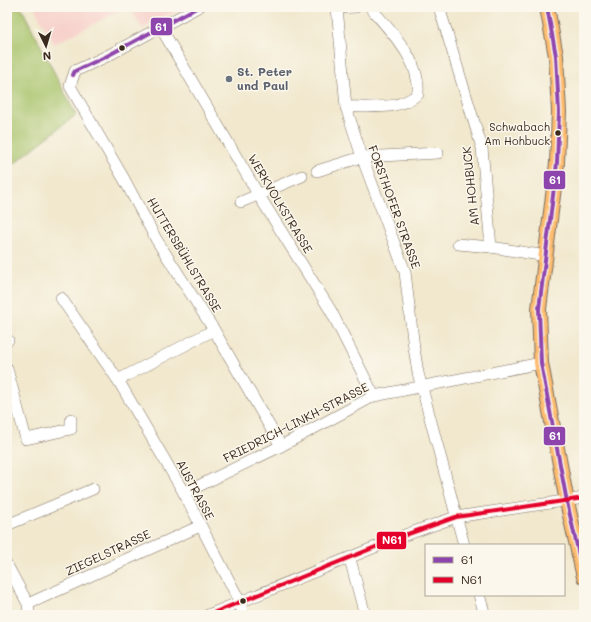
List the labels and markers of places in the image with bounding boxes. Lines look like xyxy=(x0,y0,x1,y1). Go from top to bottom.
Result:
unlabelled marker xyxy=(117,43,127,53)
place label: St. Peter und Paul xyxy=(237,63,292,93)
marker: St. Peter und Paul xyxy=(224,74,234,84)
place label: Schwabach Am Hohbuck xyxy=(484,119,550,148)
marker: Schwabach Am Hohbuck xyxy=(553,128,563,138)
unlabelled marker xyxy=(238,596,248,606)

